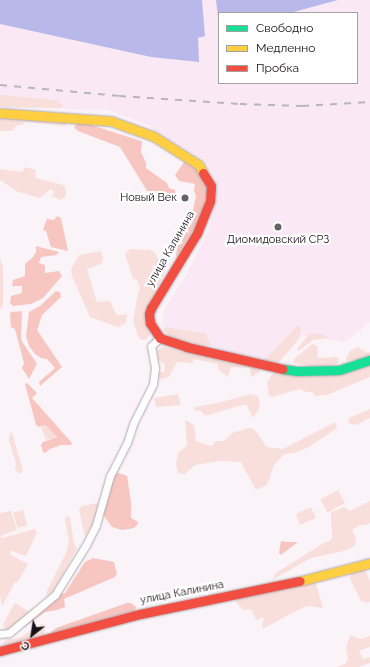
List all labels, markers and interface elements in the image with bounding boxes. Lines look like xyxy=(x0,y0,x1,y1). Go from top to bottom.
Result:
legend xyxy=(218,12,358,84)
text: Свободно xyxy=(256,21,313,35)
text: Медленно xyxy=(256,41,315,55)
text: Пробка xyxy=(256,61,299,75)
place label: Новый Век xyxy=(120,191,177,205)
marker: Новый Век xyxy=(180,193,190,203)
street label: улица Калинина xyxy=(144,209,198,289)
marker: Диомидовский СРЗ xyxy=(273,222,283,232)
place label: Диомидовский СРЗ xyxy=(227,233,329,247)
street label: улица Калинина xyxy=(139,578,225,608)
north arrow xyxy=(12,615,52,655)
text: С xyxy=(19,638,32,653)

